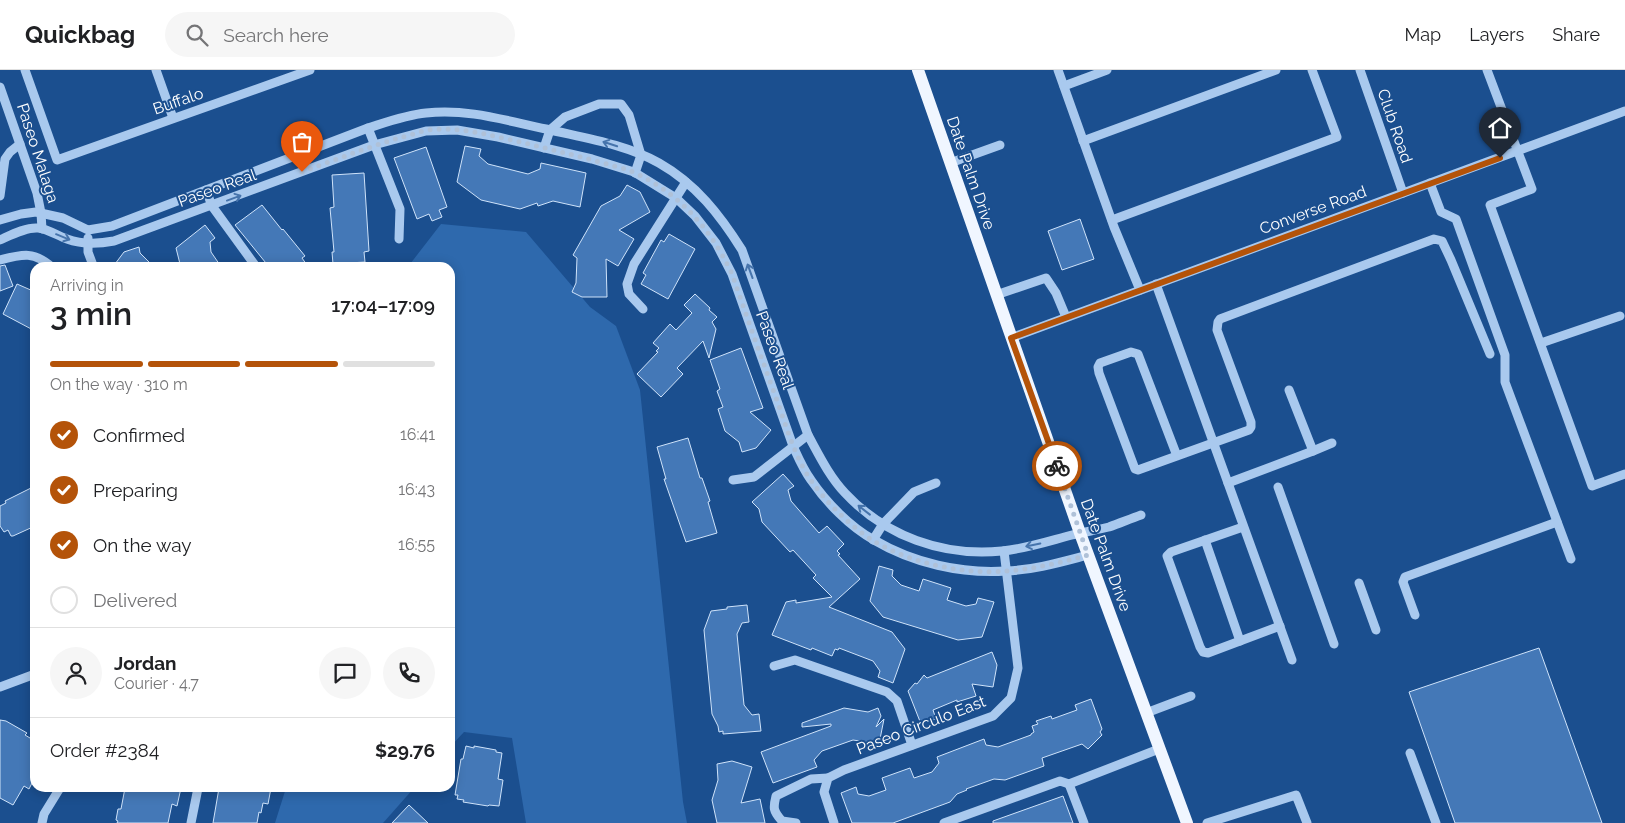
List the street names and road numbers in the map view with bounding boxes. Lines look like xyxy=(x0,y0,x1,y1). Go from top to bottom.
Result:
street label: Buffalo xyxy=(150,84,206,118)
street label: Club Road xyxy=(1373,86,1417,166)
street label: Paseo Malaga xyxy=(13,101,63,205)
street label: Date Palm Drive xyxy=(943,114,999,232)
street label: Paseo Real xyxy=(175,165,259,211)
street label: Converse Road xyxy=(1257,182,1369,238)
street label: Paseo Real xyxy=(752,308,798,392)
street label: Date Palm Drive xyxy=(1077,496,1135,614)
street label: Paseo Circulo East xyxy=(854,691,989,758)

